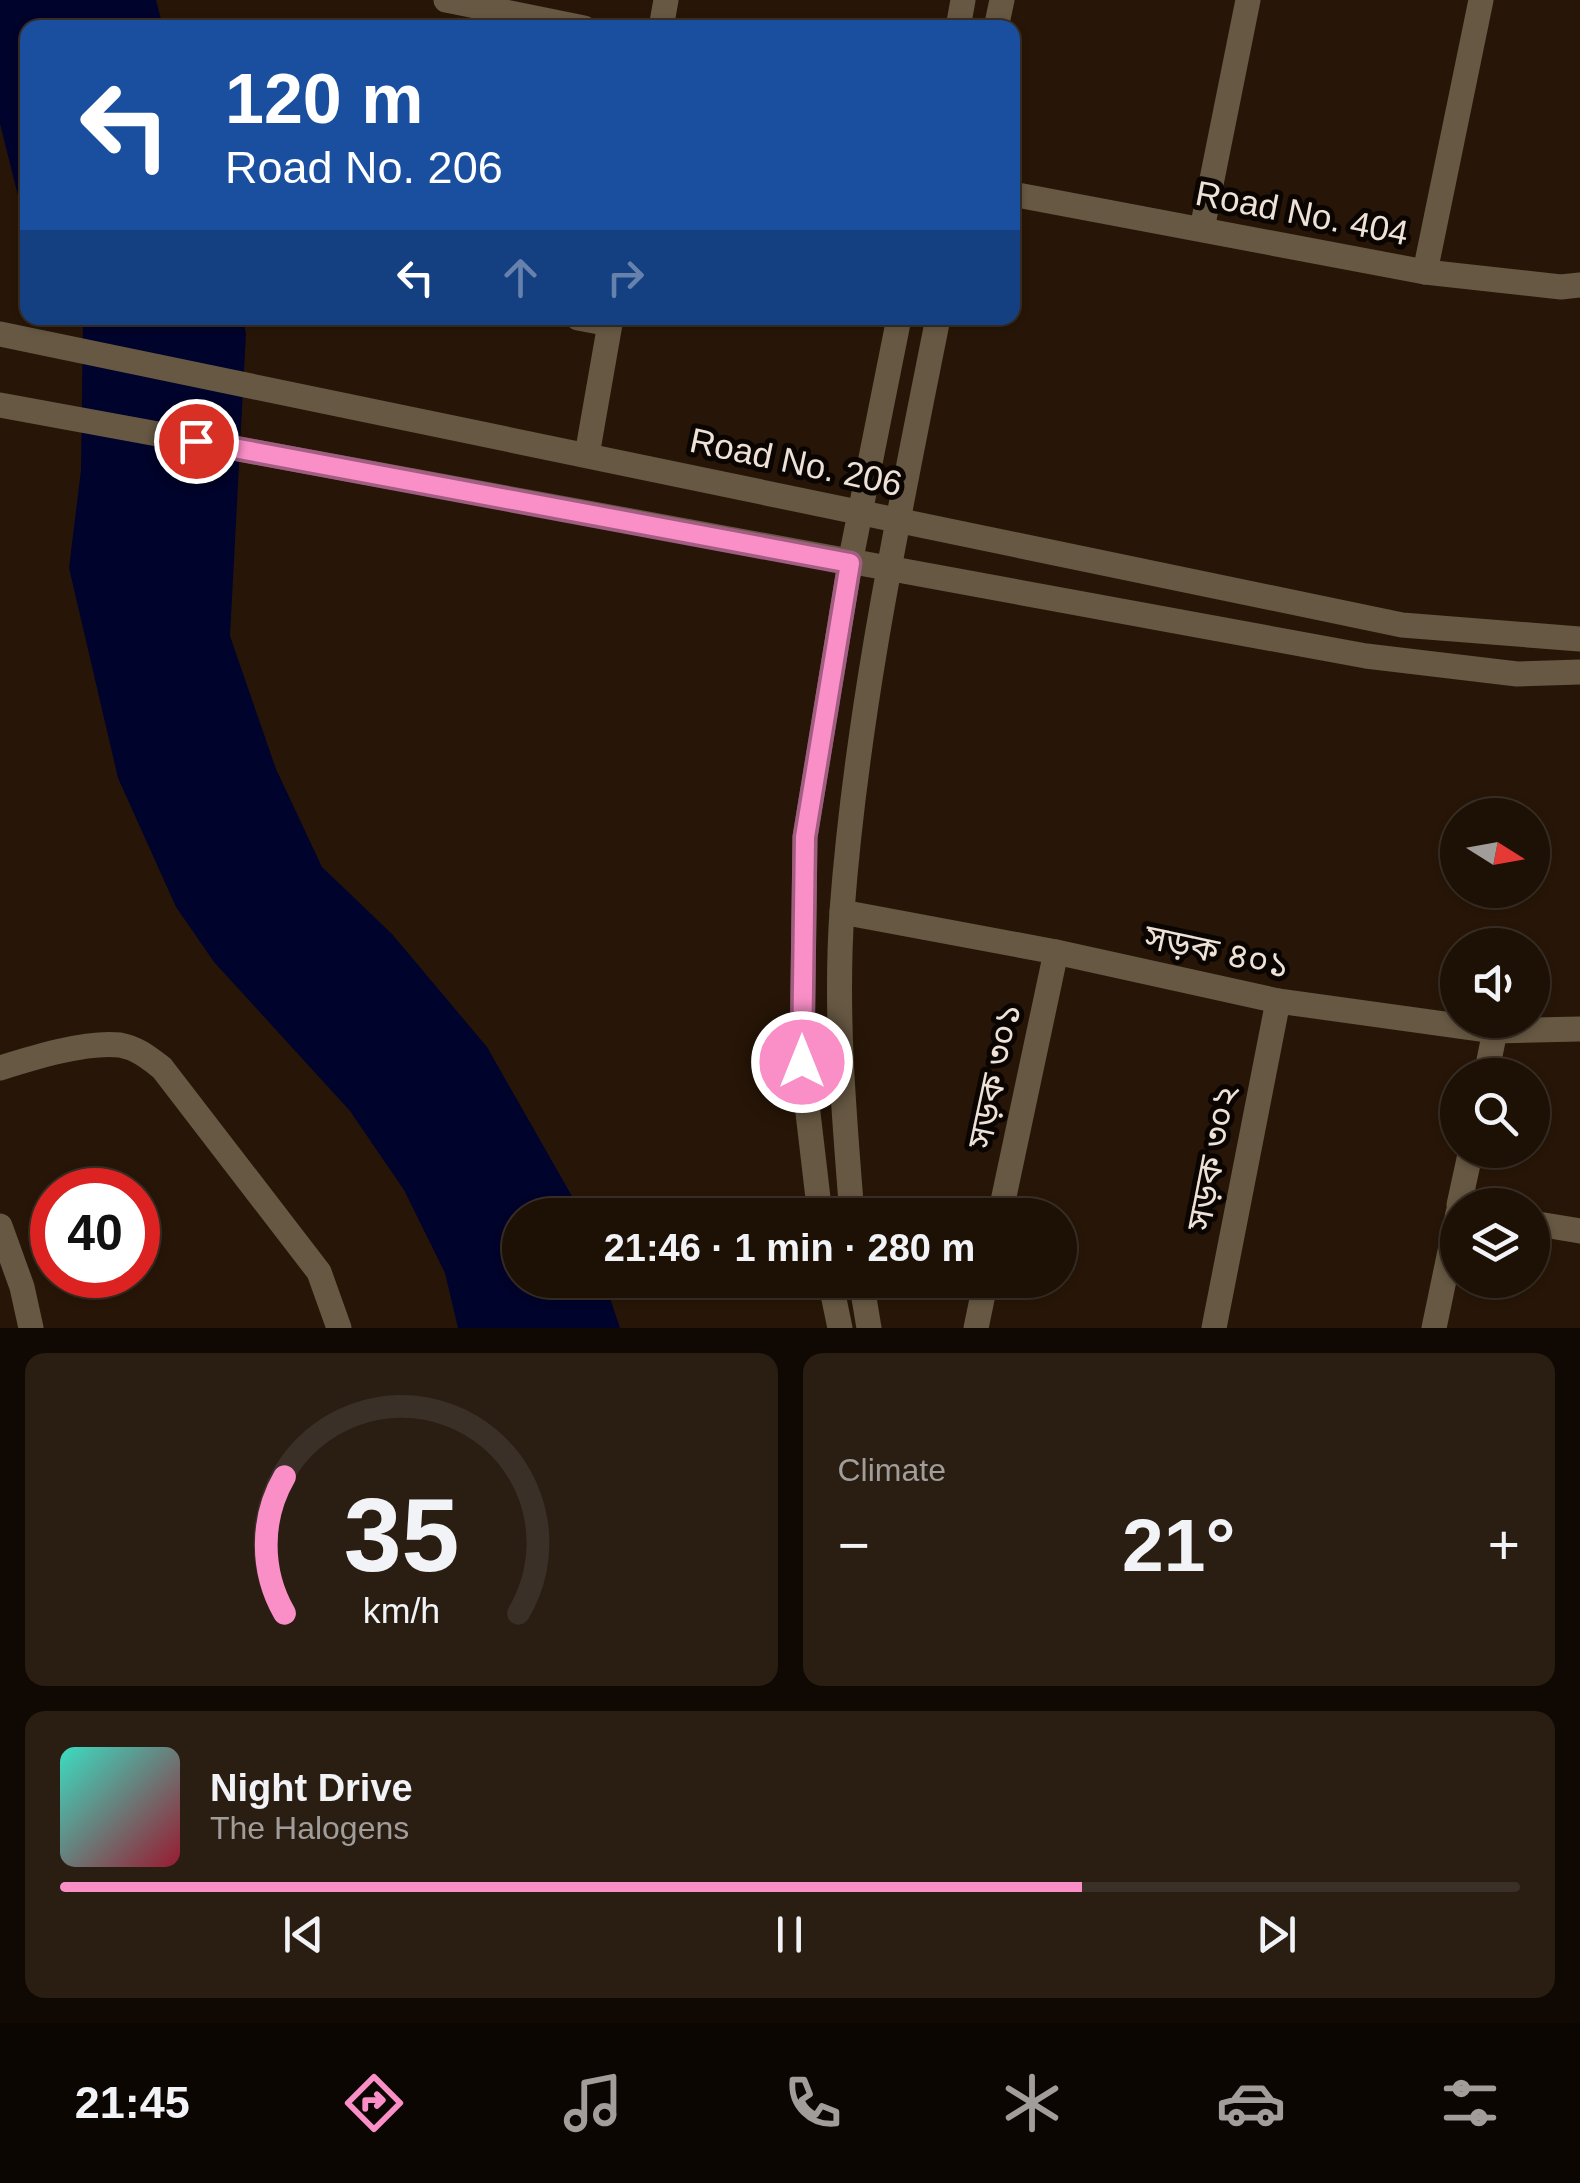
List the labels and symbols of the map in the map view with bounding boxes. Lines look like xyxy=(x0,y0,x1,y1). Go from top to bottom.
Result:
street label: Road No. 404 xyxy=(1192,173,1412,252)
pin xyxy=(154,399,239,484)
street label: Road No. 206 xyxy=(686,420,906,503)
north arrow xyxy=(1440,798,1550,908)
street label: সড়ক ৪০১ xyxy=(1140,916,1293,985)
street label: সড়ক ৩০১ xyxy=(959,1000,1028,1153)
position arrow xyxy=(750,1010,854,1114)
street label: সড়ক ৩০২ xyxy=(1178,1082,1245,1235)
speed limit sign: 40 xyxy=(30,1168,160,1298)

